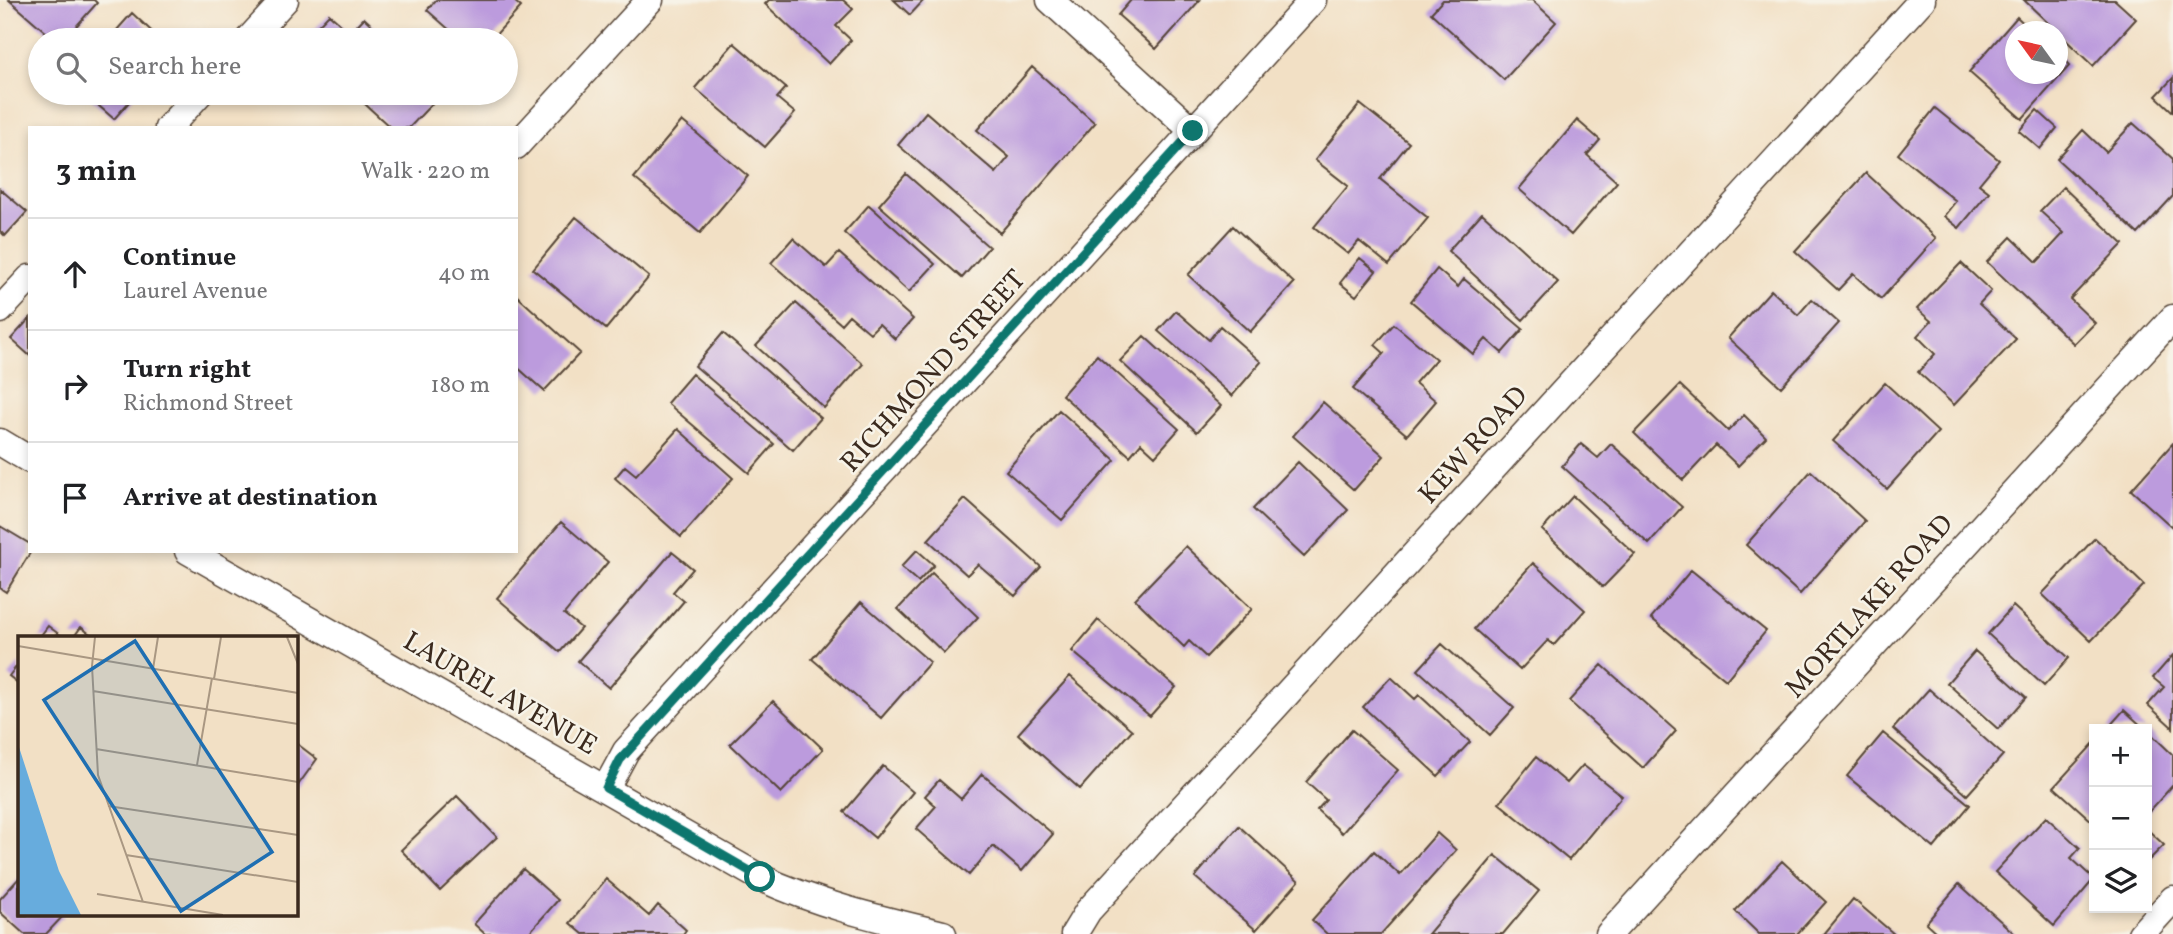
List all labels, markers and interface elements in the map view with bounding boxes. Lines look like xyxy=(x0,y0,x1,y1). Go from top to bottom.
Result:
north arrow xyxy=(2005,21,2068,84)
search box xyxy=(28,28,518,105)
icon: search xyxy=(52,48,90,86)
text: Search here xyxy=(108,49,241,85)
route end xyxy=(1177,115,1208,146)
text: 3 min xyxy=(56,151,137,193)
text: Walk · 220 m xyxy=(361,156,490,188)
text: Continue xyxy=(123,240,236,276)
icon: ahead xyxy=(56,255,94,293)
text: 40 m xyxy=(438,258,490,290)
street label: RICHMOND STREET xyxy=(832,262,1035,481)
text: Laurel Avenue xyxy=(123,276,268,308)
text: Turn right xyxy=(123,352,251,388)
icon: right xyxy=(56,367,94,405)
text: 180 m xyxy=(431,370,490,402)
street label: KEW ROAD xyxy=(1410,378,1538,513)
text: Richmond Street xyxy=(123,388,293,420)
icon: arrive xyxy=(56,479,94,517)
text: Arrive at destination xyxy=(123,480,378,516)
street label: MORTLAKE ROAD xyxy=(1777,506,1963,707)
street label: LAUREL AVENUE xyxy=(395,623,604,766)
inset map xyxy=(18,636,298,916)
map controls xyxy=(2089,724,2152,913)
button: + xyxy=(2089,724,2152,787)
button: − xyxy=(2089,787,2152,850)
button: layers xyxy=(2089,850,2152,913)
route start xyxy=(744,861,775,892)

